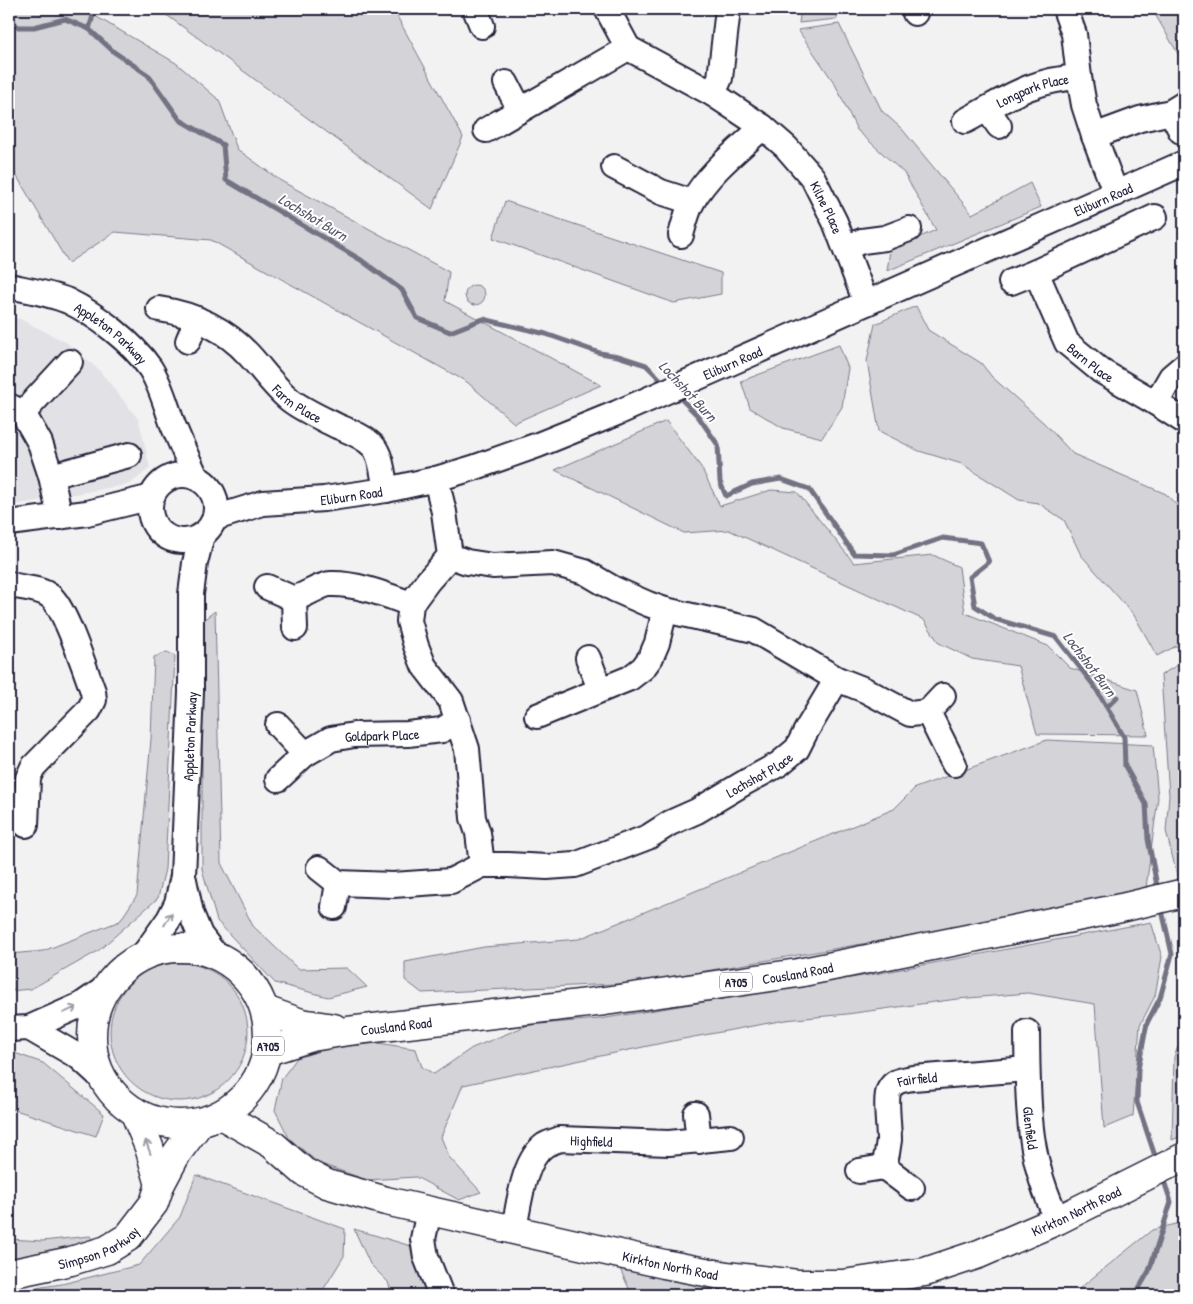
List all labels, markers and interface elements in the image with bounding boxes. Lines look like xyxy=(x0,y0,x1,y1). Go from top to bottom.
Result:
street label: Longpark Place xyxy=(993,68,1070,111)
street label: Eliburn Road xyxy=(1070,177,1136,220)
street label: Kilne Place xyxy=(806,178,848,237)
water label: Lochshot Burn xyxy=(275,188,352,246)
street label: Appleton Parkway xyxy=(72,297,153,368)
street label: Barn Place xyxy=(1064,338,1118,386)
street label: Eliburn Road xyxy=(700,341,765,383)
water label: Lochshot Burn xyxy=(654,356,723,427)
street label: Farm Place xyxy=(268,379,326,427)
street label: Eliburn Road xyxy=(320,481,384,509)
water label: Lochshot Burn xyxy=(1059,627,1122,702)
street label: Appleton Parkway xyxy=(178,691,202,781)
street label: Goldpark Place xyxy=(343,723,421,746)
street label: Lochshot Place xyxy=(722,747,797,801)
one-way arrow xyxy=(163,913,173,927)
street label: Cousland Road xyxy=(761,957,835,988)
road number: A705 xyxy=(720,972,752,992)
one-way arrow xyxy=(62,1005,77,1015)
street label: Cousland Road xyxy=(359,1012,433,1039)
road number: A705 xyxy=(252,1036,284,1056)
street label: Fairfield xyxy=(894,1067,938,1091)
street label: Glenfield xyxy=(1019,1106,1043,1151)
street label: Highfield xyxy=(570,1130,613,1150)
one-way arrow xyxy=(143,1140,153,1156)
street label: Kirkton North Road xyxy=(1028,1181,1124,1240)
street label: Simpson Parkway xyxy=(56,1222,144,1273)
street label: Kirkton North Road xyxy=(621,1245,720,1284)

